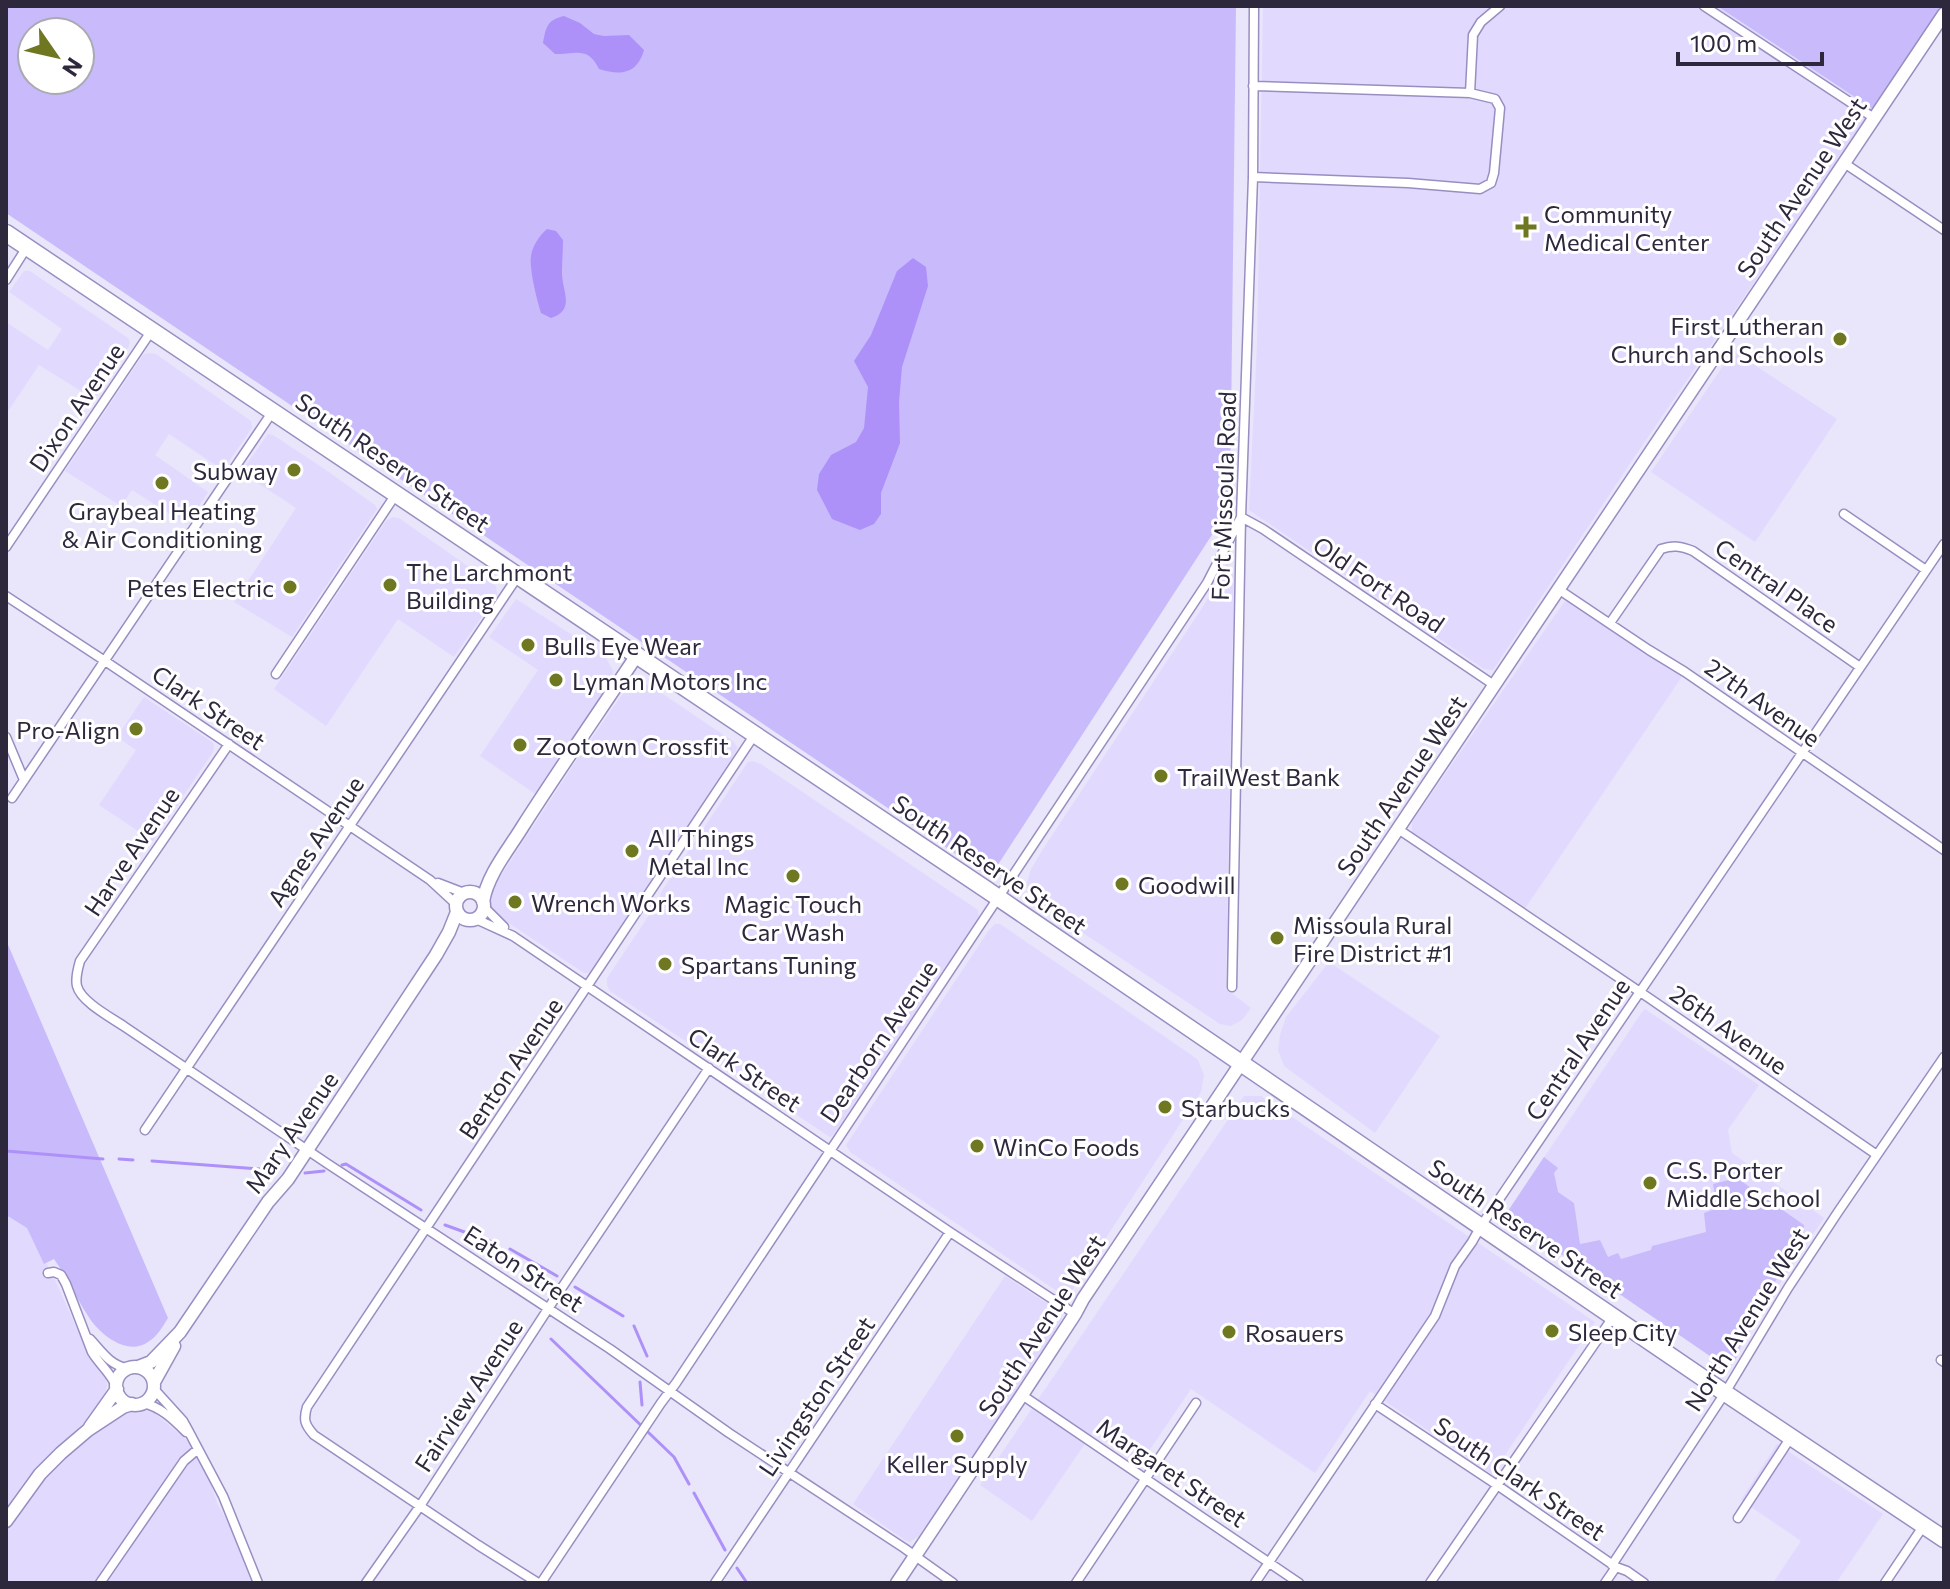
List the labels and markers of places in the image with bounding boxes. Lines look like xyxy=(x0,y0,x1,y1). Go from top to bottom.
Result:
place label: Community Medical Center xyxy=(1544,199,1710,256)
marker: Community Medical Center xyxy=(1515,216,1537,238)
place label: First Lutheran Church and Schools xyxy=(1611,311,1824,368)
marker: First Lutheran Church and Schools xyxy=(1831,330,1849,348)
place label: Subway xyxy=(193,456,278,485)
marker: Subway xyxy=(285,461,303,479)
marker: Graybeal Heating & Air Conditioning xyxy=(153,474,171,492)
place label: Graybeal Heating & Air Conditioning xyxy=(62,496,262,553)
place label: The Larchmont Building xyxy=(406,557,573,614)
place label: Petes Electric xyxy=(127,573,274,602)
marker: The Larchmont Building xyxy=(381,576,399,594)
marker: Petes Electric xyxy=(281,578,299,596)
place label: Bulls Eye Wear xyxy=(544,631,702,660)
marker: Bulls Eye Wear xyxy=(519,636,537,654)
place label: Lyman Motors Inc xyxy=(572,666,767,695)
marker: Lyman Motors Inc xyxy=(547,671,565,689)
place label: Pro-Align xyxy=(16,715,120,744)
marker: Pro-Align xyxy=(127,720,145,738)
place label: Zootown Crossfit xyxy=(536,731,729,760)
marker: Zootown Crossfit xyxy=(511,736,529,754)
place label: TrailWest Bank xyxy=(1177,762,1340,791)
marker: TrailWest Bank xyxy=(1152,767,1170,785)
place label: All Things Metal Inc xyxy=(648,823,754,880)
marker: All Things Metal Inc xyxy=(623,842,641,860)
marker: Magic Touch Car Wash xyxy=(784,867,802,885)
place label: Goodwill xyxy=(1138,870,1236,899)
marker: Goodwill xyxy=(1113,875,1131,893)
place label: Wrench Works xyxy=(531,888,691,917)
place label: Magic Touch Car Wash xyxy=(724,889,862,946)
marker: Wrench Works xyxy=(506,893,524,911)
place label: Missoula Rural Fire District #1 xyxy=(1293,910,1453,967)
marker: Missoula Rural Fire District #1 xyxy=(1268,929,1286,947)
place label: Spartans Tuning xyxy=(681,950,857,979)
marker: Spartans Tuning xyxy=(656,955,674,973)
place label: Starbucks xyxy=(1181,1093,1290,1122)
marker: Starbucks xyxy=(1156,1098,1174,1116)
place label: WinCo Foods xyxy=(993,1132,1139,1161)
marker: WinCo Foods xyxy=(968,1137,986,1155)
place label: C.S. Porter Middle School xyxy=(1666,1155,1821,1212)
marker: C.S. Porter Middle School xyxy=(1641,1174,1659,1192)
place label: Sleep City xyxy=(1568,1317,1677,1346)
place label: Rosauers xyxy=(1245,1318,1344,1347)
marker: Sleep City xyxy=(1543,1322,1561,1340)
marker: Rosauers xyxy=(1220,1323,1238,1341)
marker: Keller Supply xyxy=(948,1427,966,1445)
place label: Keller Supply xyxy=(886,1449,1028,1478)

